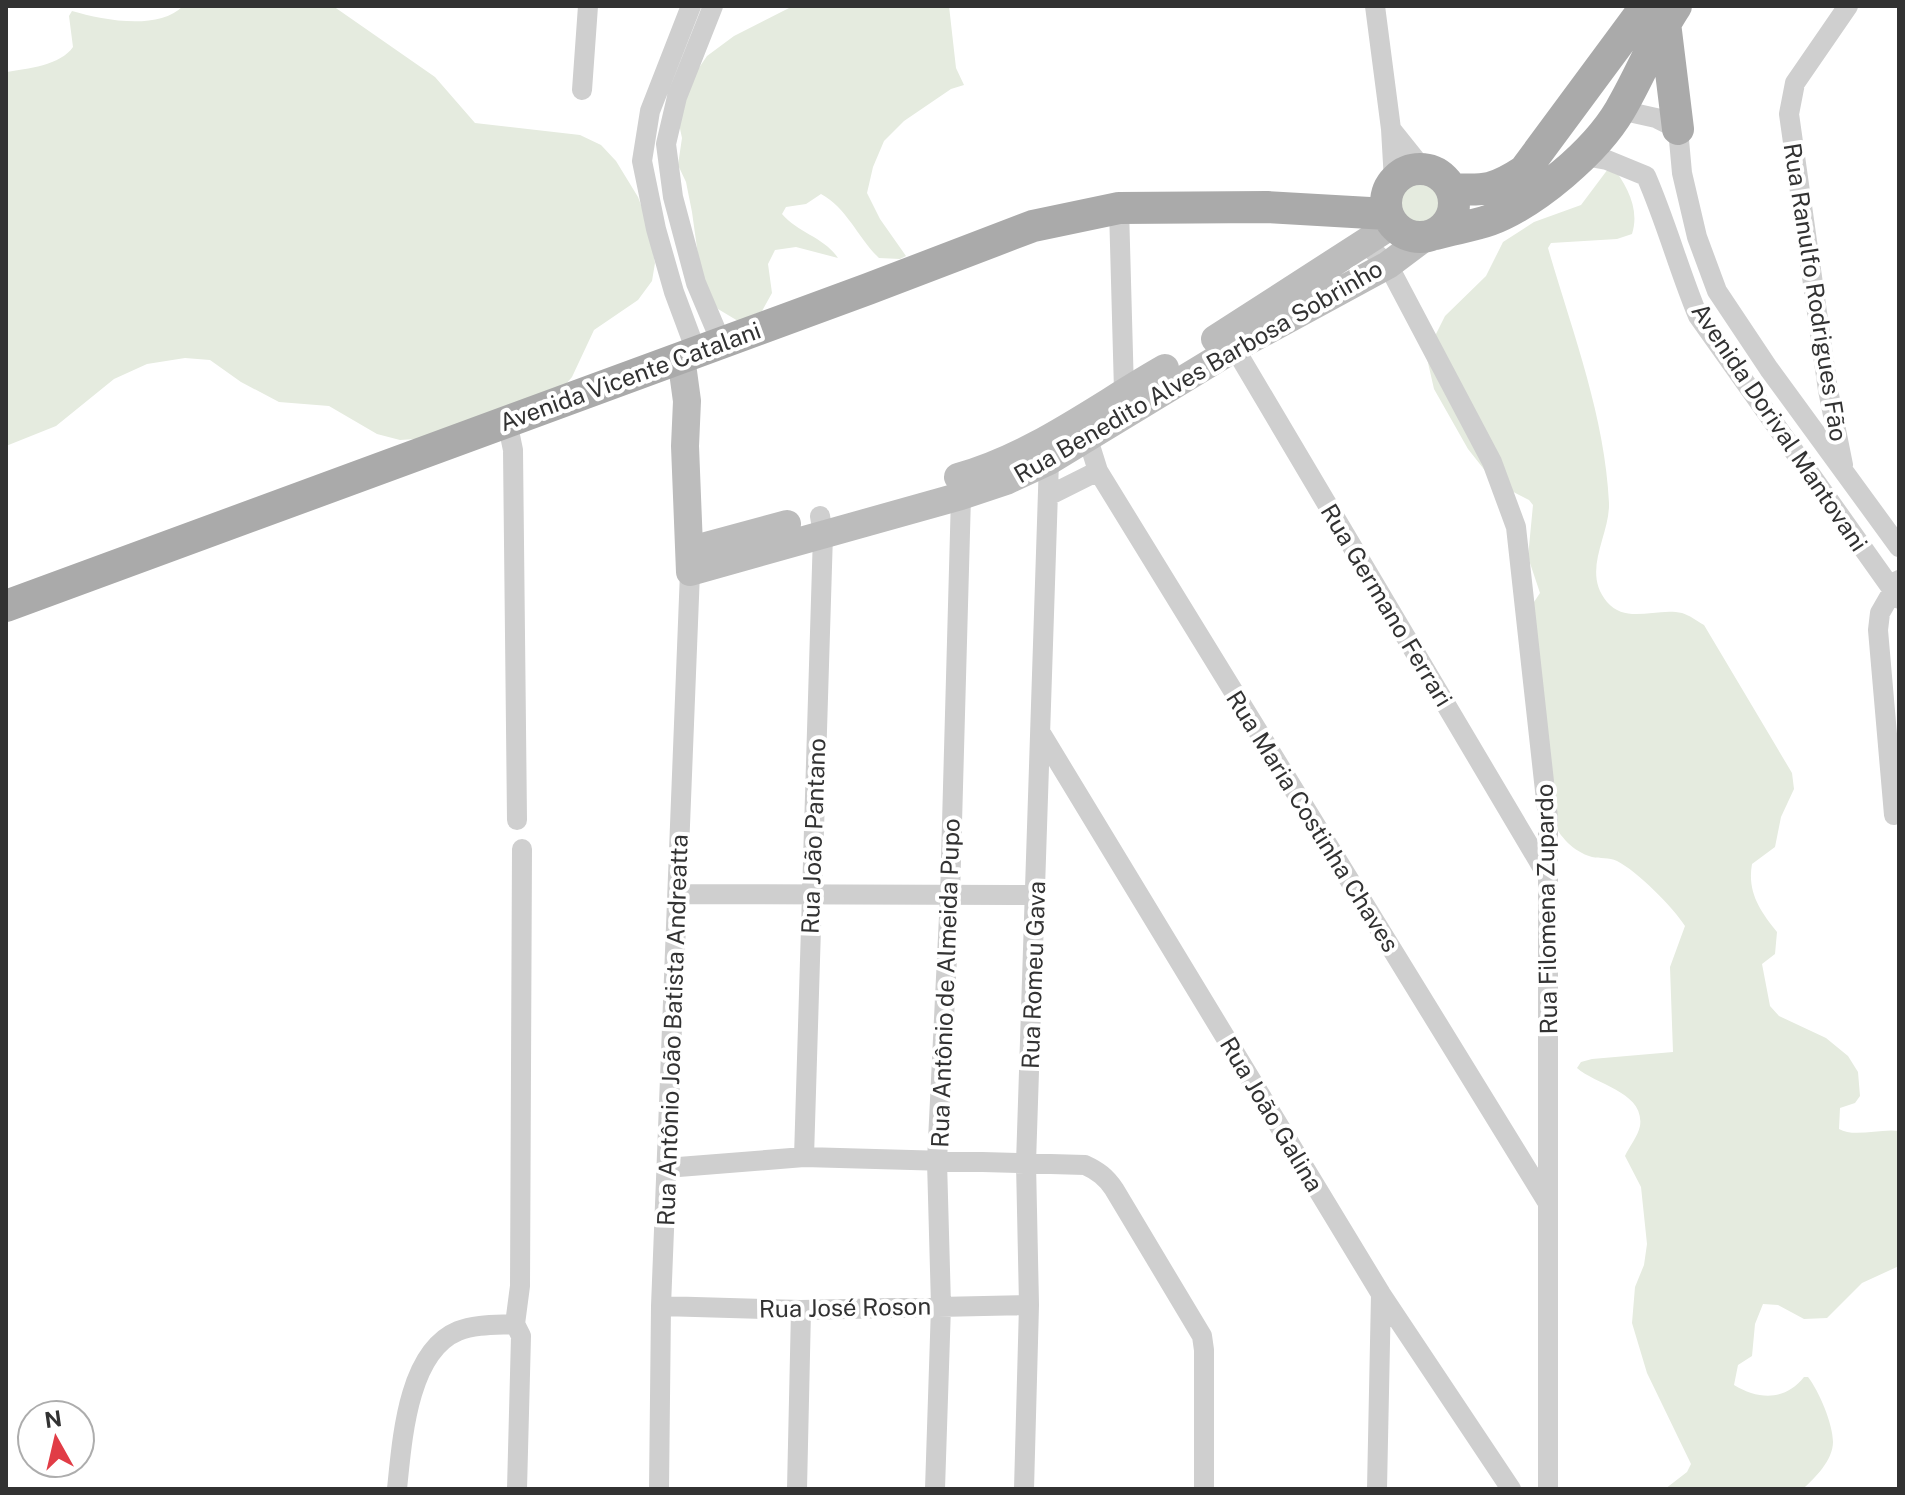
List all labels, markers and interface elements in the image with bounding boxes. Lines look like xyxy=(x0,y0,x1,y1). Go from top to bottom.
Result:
street label: Rua Ranulfo Rodrigues Fão xyxy=(1779,141,1853,443)
street label: Rua Benedito Alves Barbosa Sobrinho xyxy=(1009,254,1387,488)
street label: Avenida Dorival Mantovani xyxy=(1686,298,1874,556)
street label: Avenida Vicente Catalani xyxy=(496,316,764,436)
street label: Rua Germano Ferrari xyxy=(1315,499,1459,711)
street label: Rua Maria Costinha Chaves xyxy=(1221,685,1405,957)
street label: Rua João Pantano xyxy=(796,738,830,934)
street label: Rua Filomena Zupardo xyxy=(1530,783,1562,1035)
street label: Rua Antônio de Almeida Pupo xyxy=(925,818,965,1148)
street label: Rua Antônio João Batista Andreatta xyxy=(651,834,693,1226)
street label: Rua Romeu Gava xyxy=(1016,881,1050,1069)
street label: Rua João Galina xyxy=(1215,1032,1329,1196)
street label: Rua José Roson xyxy=(759,1291,931,1323)
north arrow xyxy=(16,1399,96,1479)
text: N xyxy=(43,1405,64,1433)

